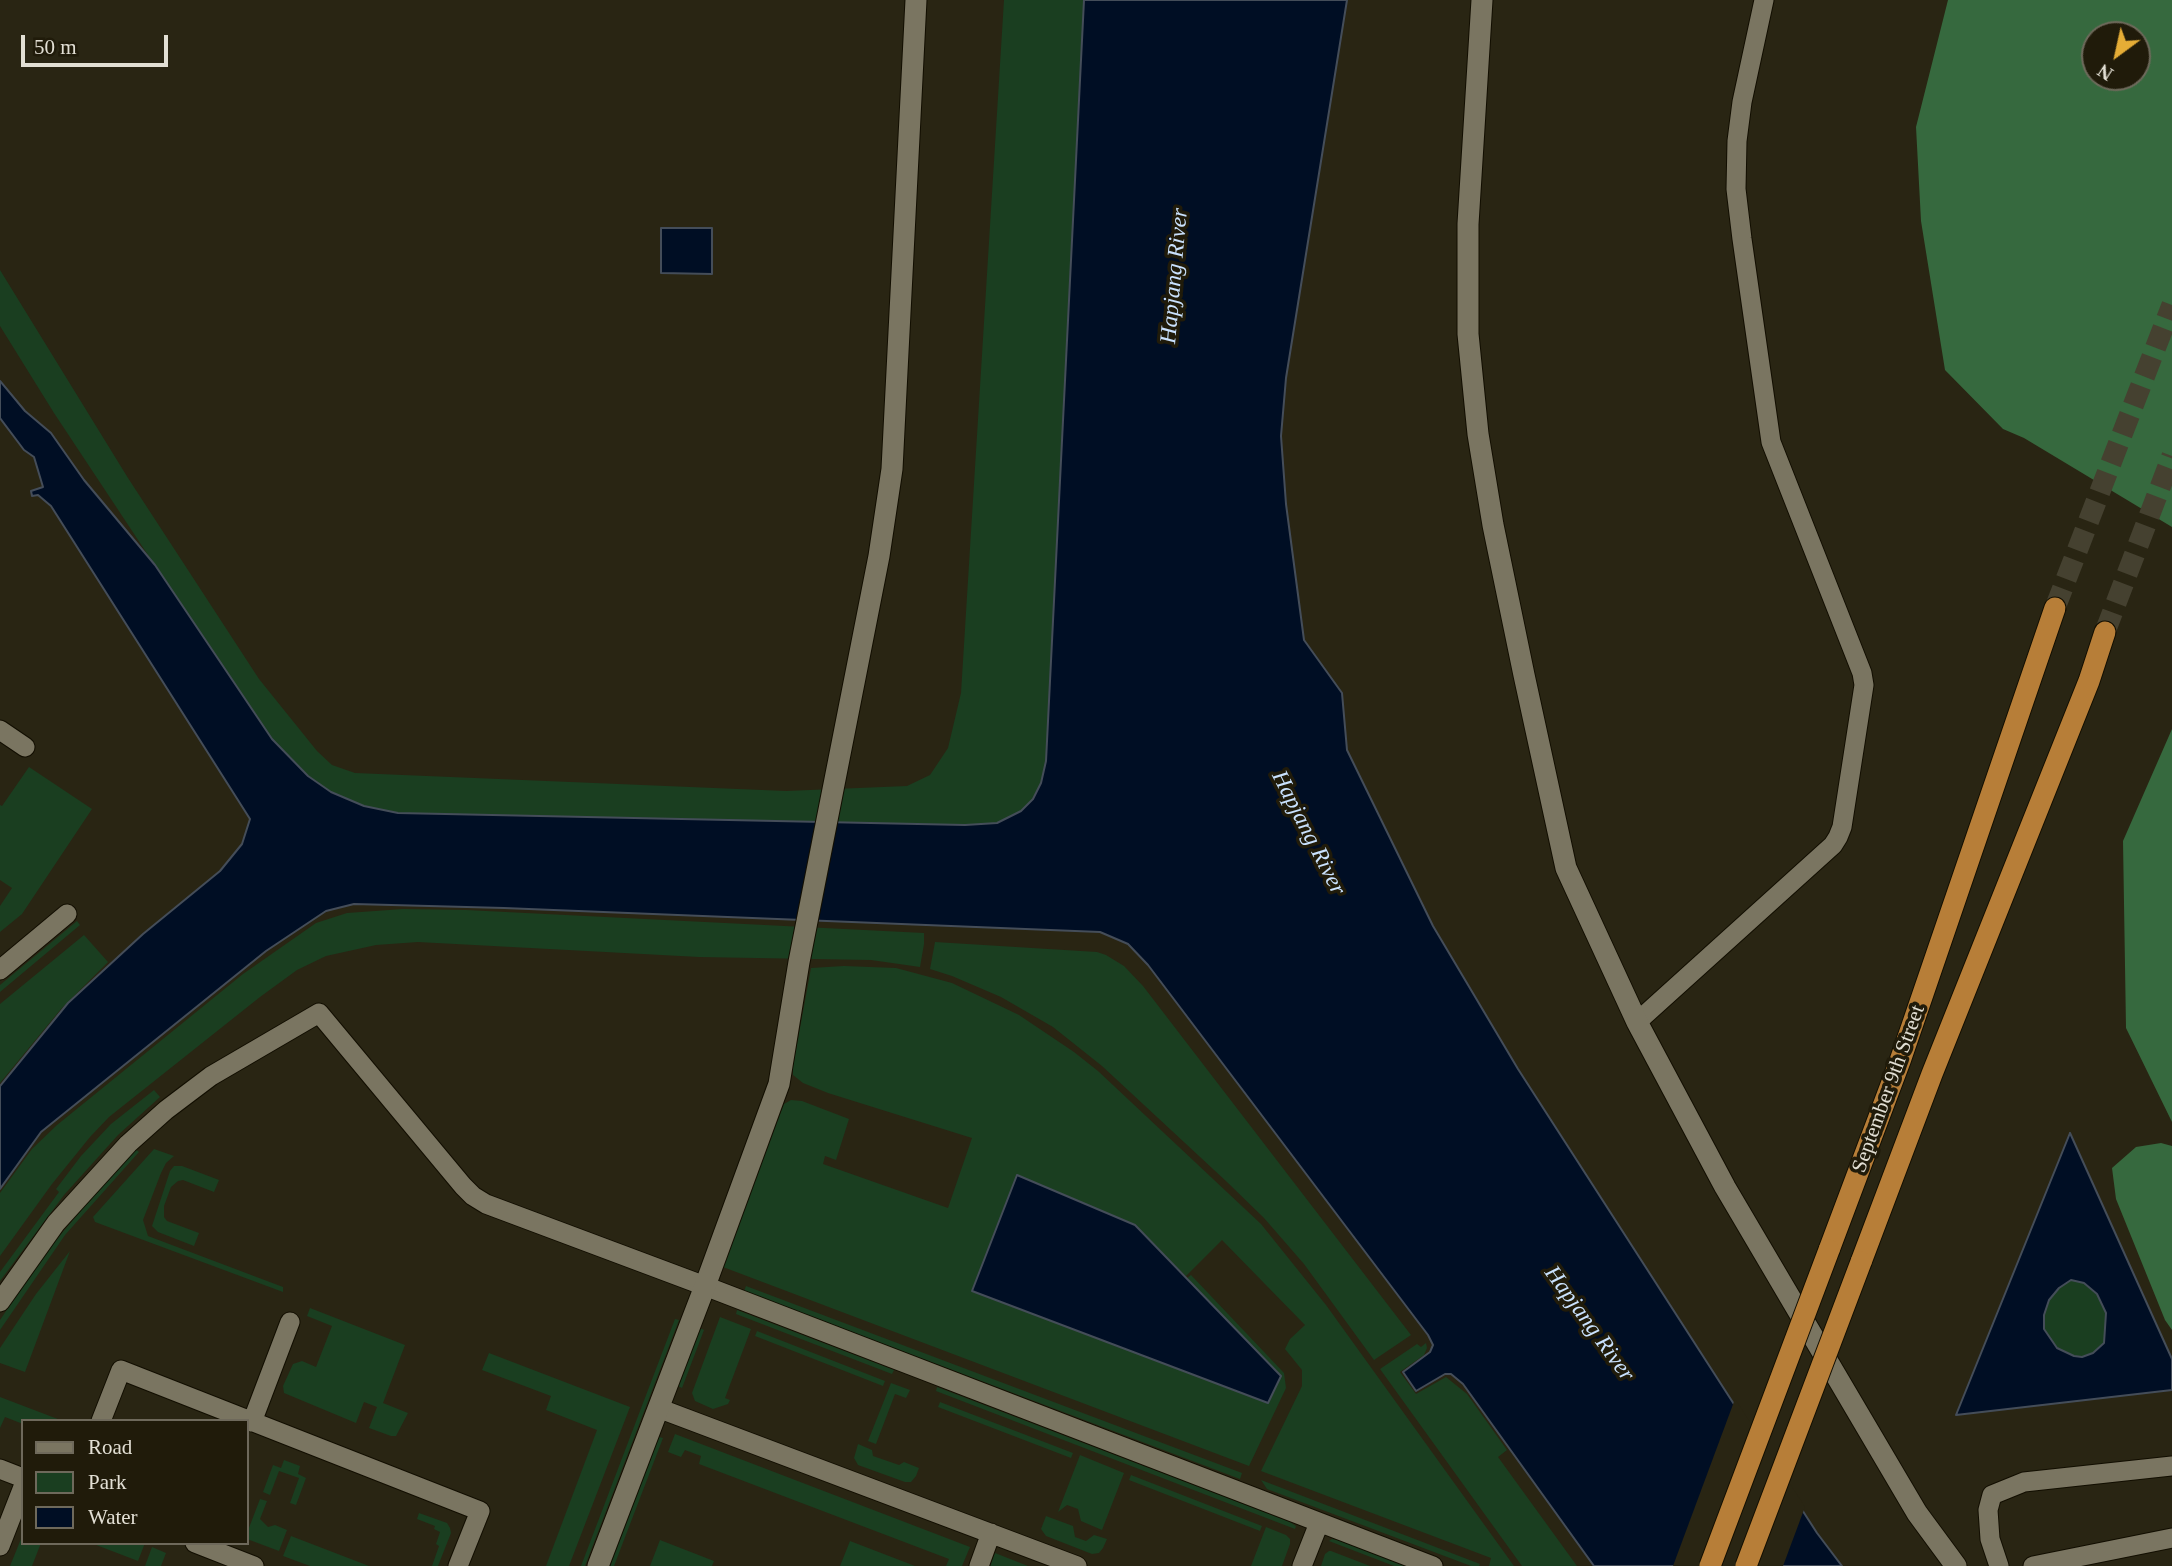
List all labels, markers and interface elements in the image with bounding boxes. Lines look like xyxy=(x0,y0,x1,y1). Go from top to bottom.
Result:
scale bar xyxy=(24,21,172,65)
north arrow xyxy=(2081,21,2151,91)
text: 50 m xyxy=(34,35,77,59)
text: N xyxy=(2094,60,2117,85)
water label: Hapjang River xyxy=(1155,207,1195,345)
water label: Hapjang River xyxy=(1265,766,1351,900)
street label: September 9th Street xyxy=(1847,1002,1931,1176)
water label: Hapjang River xyxy=(1538,1261,1640,1387)
legend xyxy=(21,1419,248,1545)
text: Road xyxy=(88,1435,132,1459)
text: Park xyxy=(88,1470,127,1494)
text: Water xyxy=(88,1505,138,1529)

